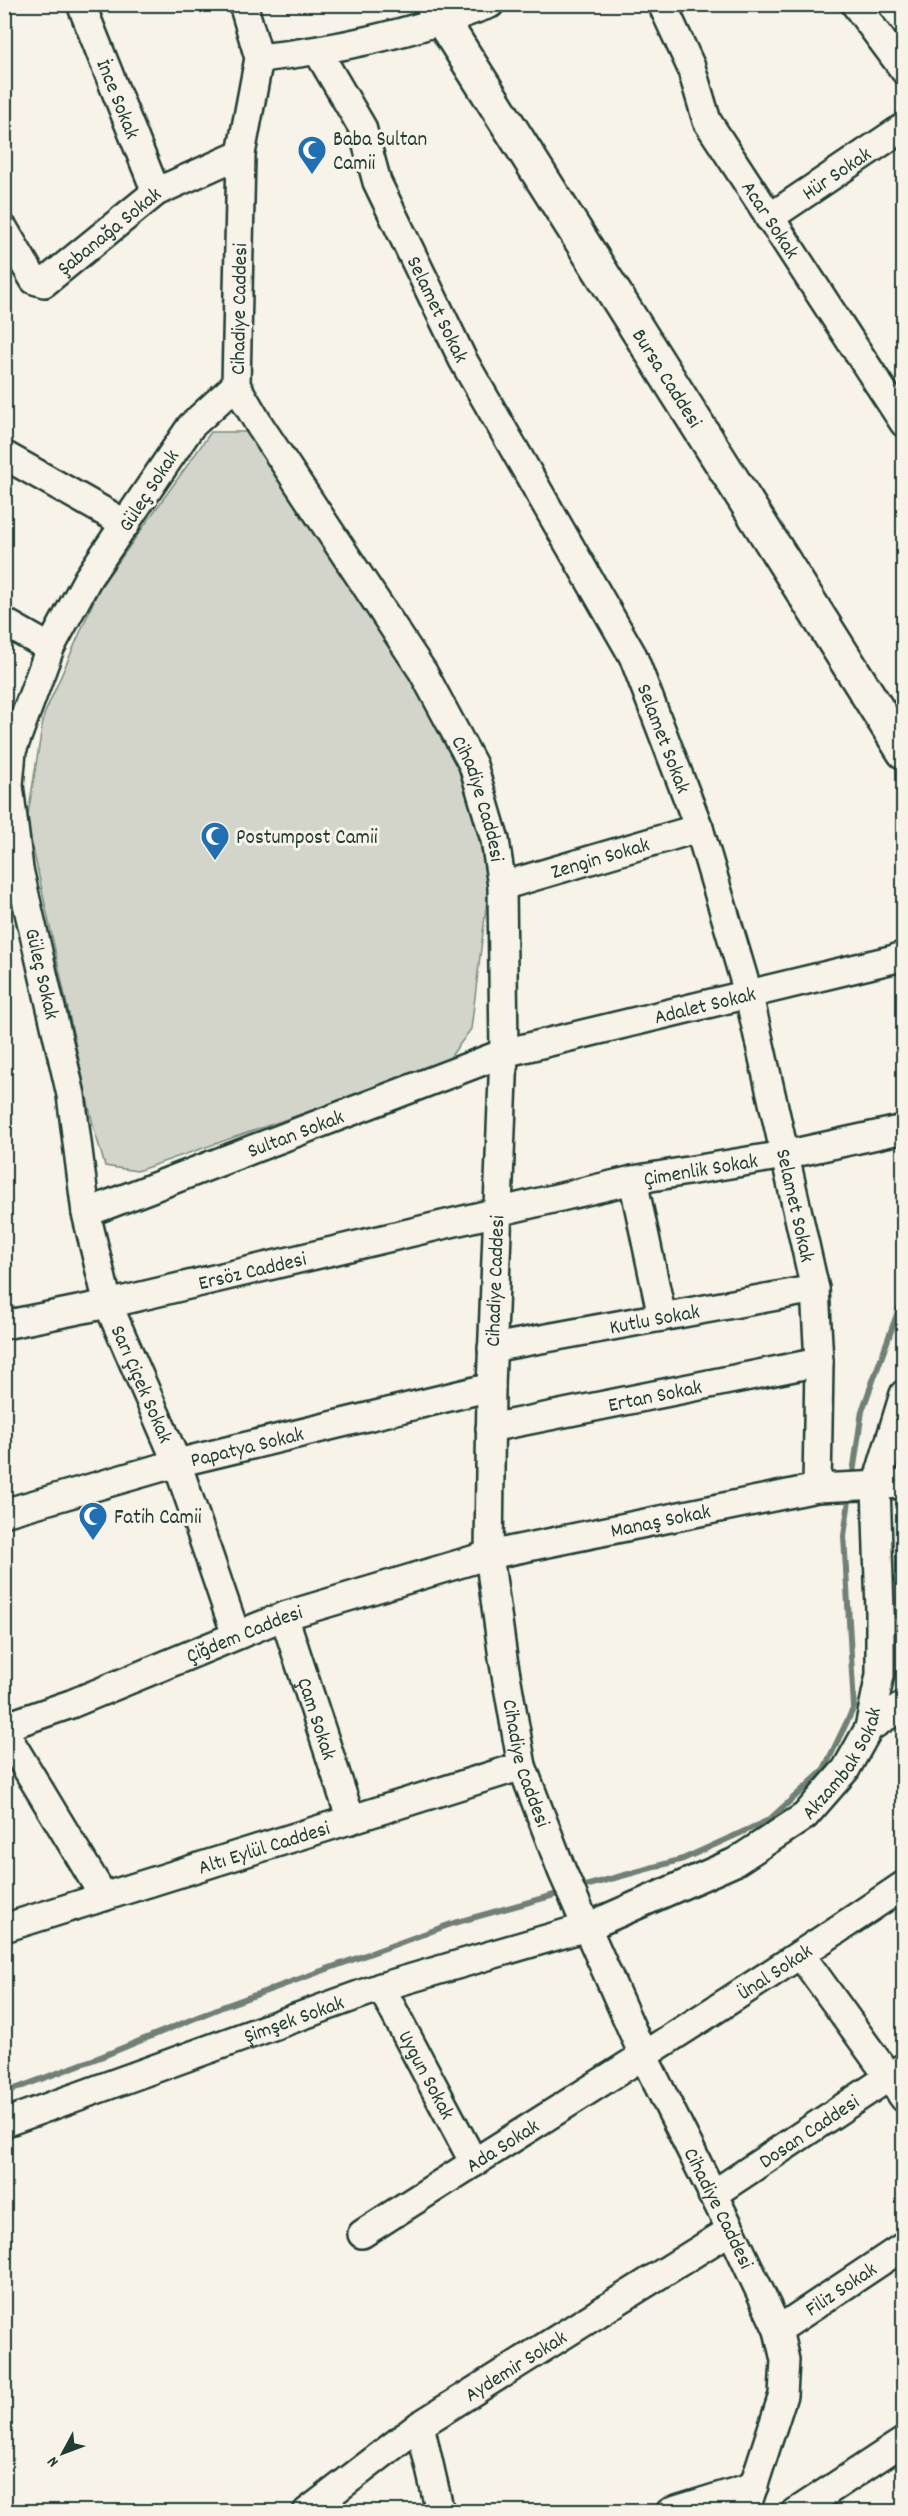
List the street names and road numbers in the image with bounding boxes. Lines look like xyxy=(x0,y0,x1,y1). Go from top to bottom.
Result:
street label: İnce Sokak xyxy=(87,55,145,144)
street label: Hür Sokak xyxy=(797,141,879,209)
street label: Acar Sokak xyxy=(732,176,805,266)
street label: Şabanağa Sokak xyxy=(52,181,169,284)
street label: Cihadiye Caddesi xyxy=(225,243,257,375)
street label: Selamet Sokak xyxy=(397,252,474,369)
street label: Bursa Caddesi xyxy=(623,324,708,435)
street label: Güleç Sokak xyxy=(113,445,188,539)
street label: Selamet Sokak xyxy=(627,680,696,798)
street label: Cihadiye Caddesi xyxy=(442,731,510,864)
street label: Zengin Sokak xyxy=(548,831,654,889)
street label: Güleç Sokak xyxy=(15,926,65,1023)
street label: Adalet Sokak xyxy=(651,981,759,1034)
street label: Sultan Sokak xyxy=(244,1104,349,1168)
street label: Selamet Sokak xyxy=(766,1146,821,1265)
street label: Çimenlik Sokak xyxy=(642,1148,760,1196)
street label: Cihadiye Caddesi xyxy=(480,1215,514,1347)
street label: Ersöz Caddesi xyxy=(196,1246,310,1300)
street label: Kutlu Sokak xyxy=(607,1298,702,1344)
street label: Sarı Çiçek Sokak xyxy=(101,1321,179,1449)
street label: Ertan Sokak xyxy=(606,1374,705,1422)
street label: Papatya Sokak xyxy=(188,1421,307,1477)
street label: Manaş Sokak xyxy=(608,1498,714,1548)
street label: Çiğdem Caddesi xyxy=(183,1599,307,1673)
street label: Çam Sokak xyxy=(287,1675,342,1764)
street label: Cihadiye Caddesi xyxy=(493,1697,556,1832)
street label: Akzambak Sokak xyxy=(796,1705,891,1828)
street label: Altı Eylül Caddesi xyxy=(195,1815,334,1884)
street label: Ünal Sokak xyxy=(732,1938,820,2009)
street label: Şimşek Sokak xyxy=(241,1989,349,2053)
street label: Uygun Sokak xyxy=(389,2026,461,2126)
street label: Dosan Caddesi xyxy=(754,2089,867,2178)
street label: Ada Sokak xyxy=(461,2113,546,2182)
street label: Cihadiye Caddesi xyxy=(674,2143,759,2275)
street label: Filiz Sokak xyxy=(800,2256,884,2326)
street label: Aydemir Sokak xyxy=(460,2324,574,2411)

